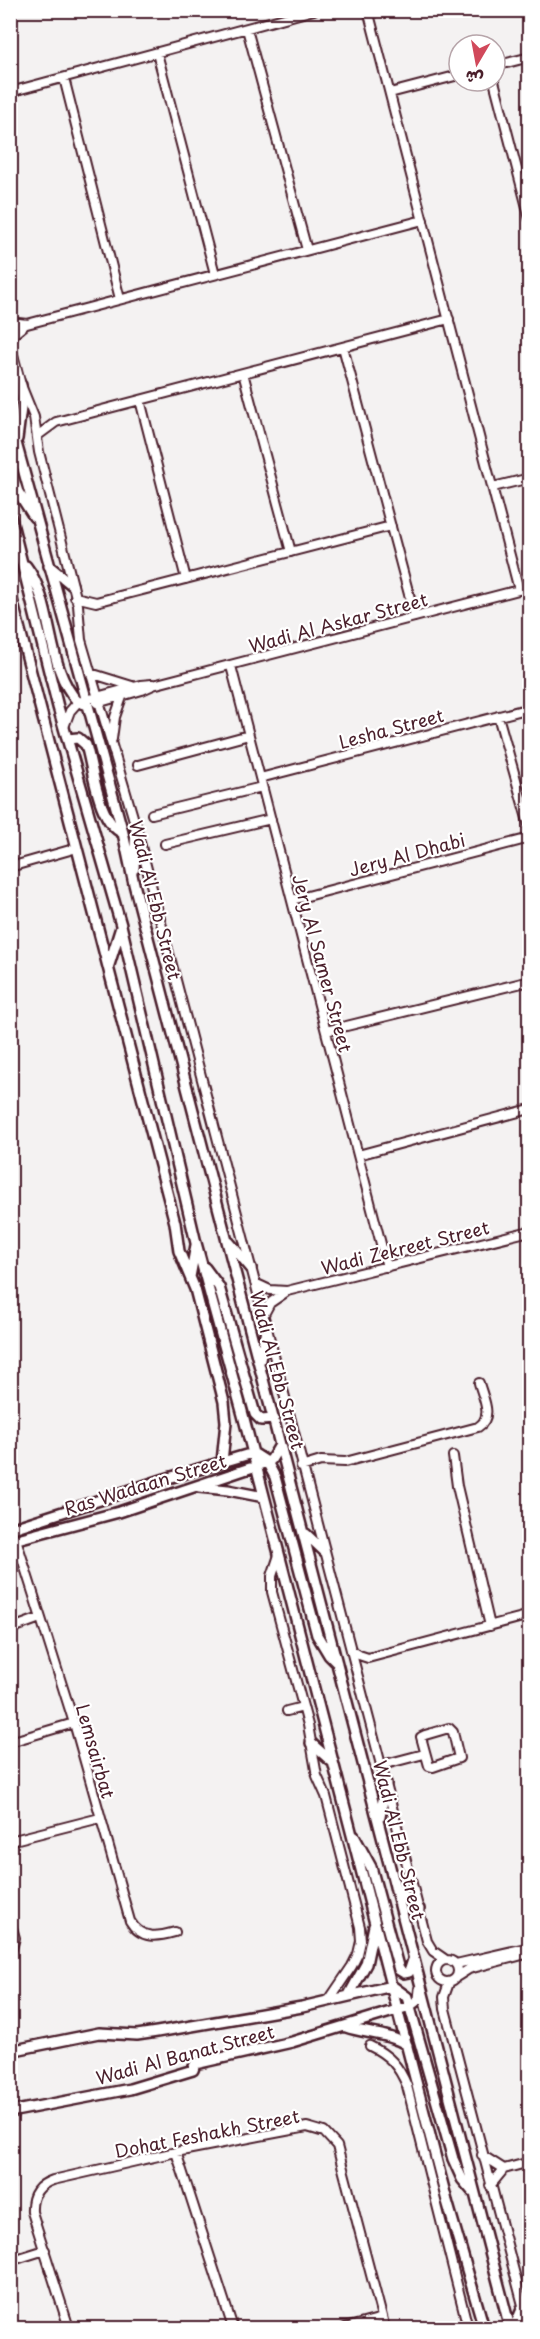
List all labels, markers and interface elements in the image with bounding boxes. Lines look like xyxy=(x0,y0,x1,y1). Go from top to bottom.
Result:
north arrow xyxy=(447,33,507,93)
text: ش xyxy=(463,65,485,92)
street label: Wadi Al Askar Street xyxy=(246,585,430,659)
street label: Lesha Street xyxy=(336,701,447,755)
street label: Wadi Al Ebb Street xyxy=(123,818,189,982)
street label: Jery Al Dhabi xyxy=(346,826,468,882)
street label: Jery Al Samer Street xyxy=(286,871,360,1055)
street label: Wadi Zekreet Street xyxy=(318,1213,492,1281)
street label: Wadi Al Ebb Street xyxy=(244,1288,312,1452)
street label: Ras Wadaan Street xyxy=(61,1446,229,1522)
street label: Lemsairbat xyxy=(70,1700,122,1802)
street label: Wadi Al Ebb Street xyxy=(367,1758,433,1922)
street label: Wadi Al Banat Street xyxy=(93,2017,277,2091)
street label: Dohat Feshakh Street xyxy=(112,2102,302,2164)

